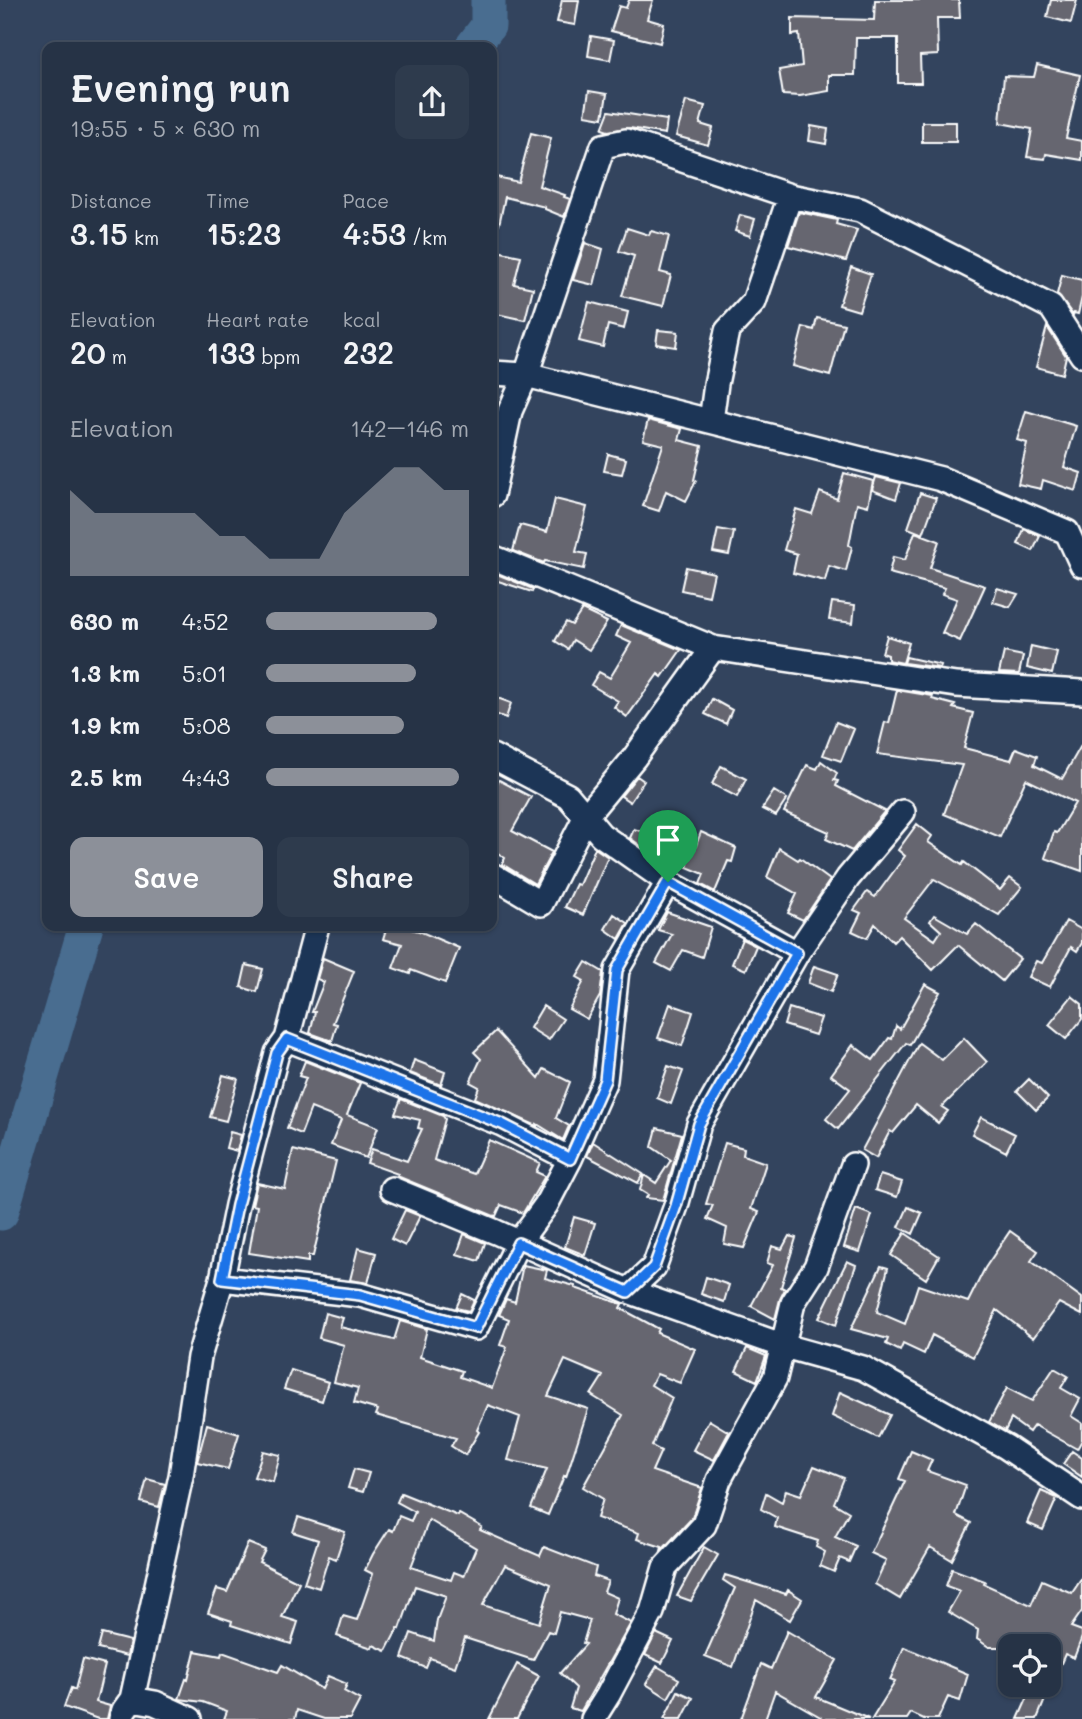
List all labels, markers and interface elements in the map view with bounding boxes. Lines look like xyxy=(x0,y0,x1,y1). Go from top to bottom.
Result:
text: Evening run xyxy=(70,62,291,112)
button: share xyxy=(395,65,469,139)
text: 19:55 · 5 × 630 m xyxy=(70,113,260,143)
text: Distance xyxy=(70,188,152,213)
text: Time xyxy=(206,188,250,213)
text: Pace xyxy=(343,188,389,213)
text: 3.15 xyxy=(70,213,128,253)
text: 15:23 xyxy=(206,213,281,253)
text: 4:53 xyxy=(343,213,406,253)
text: km xyxy=(128,225,159,250)
text: /km xyxy=(406,225,447,250)
text: Elevation xyxy=(70,307,155,332)
text: Heart rate xyxy=(206,307,309,332)
text: kcal xyxy=(343,307,381,332)
text: 20 xyxy=(70,332,106,372)
text: 133 xyxy=(206,332,255,372)
text: 232 xyxy=(343,332,394,372)
text: m xyxy=(106,344,127,369)
text: bpm xyxy=(255,344,300,369)
text: Elevation xyxy=(70,413,173,443)
text: 142–146 m xyxy=(350,413,469,443)
text: 630 m xyxy=(70,606,139,636)
text: 4:52 xyxy=(182,606,229,636)
text: 1.3 km xyxy=(70,658,140,688)
text: 5:01 xyxy=(182,658,227,688)
text: 1.9 km xyxy=(70,710,140,740)
text: 5:08 xyxy=(182,710,231,740)
text: 2.5 km xyxy=(70,762,142,792)
text: 4:43 xyxy=(182,762,230,792)
pin xyxy=(638,810,698,882)
icon: arrive xyxy=(649,821,687,859)
button: Save xyxy=(70,837,263,917)
button: Share xyxy=(277,837,469,917)
map controls xyxy=(998,1634,1061,1697)
button: locate xyxy=(998,1634,1061,1697)

